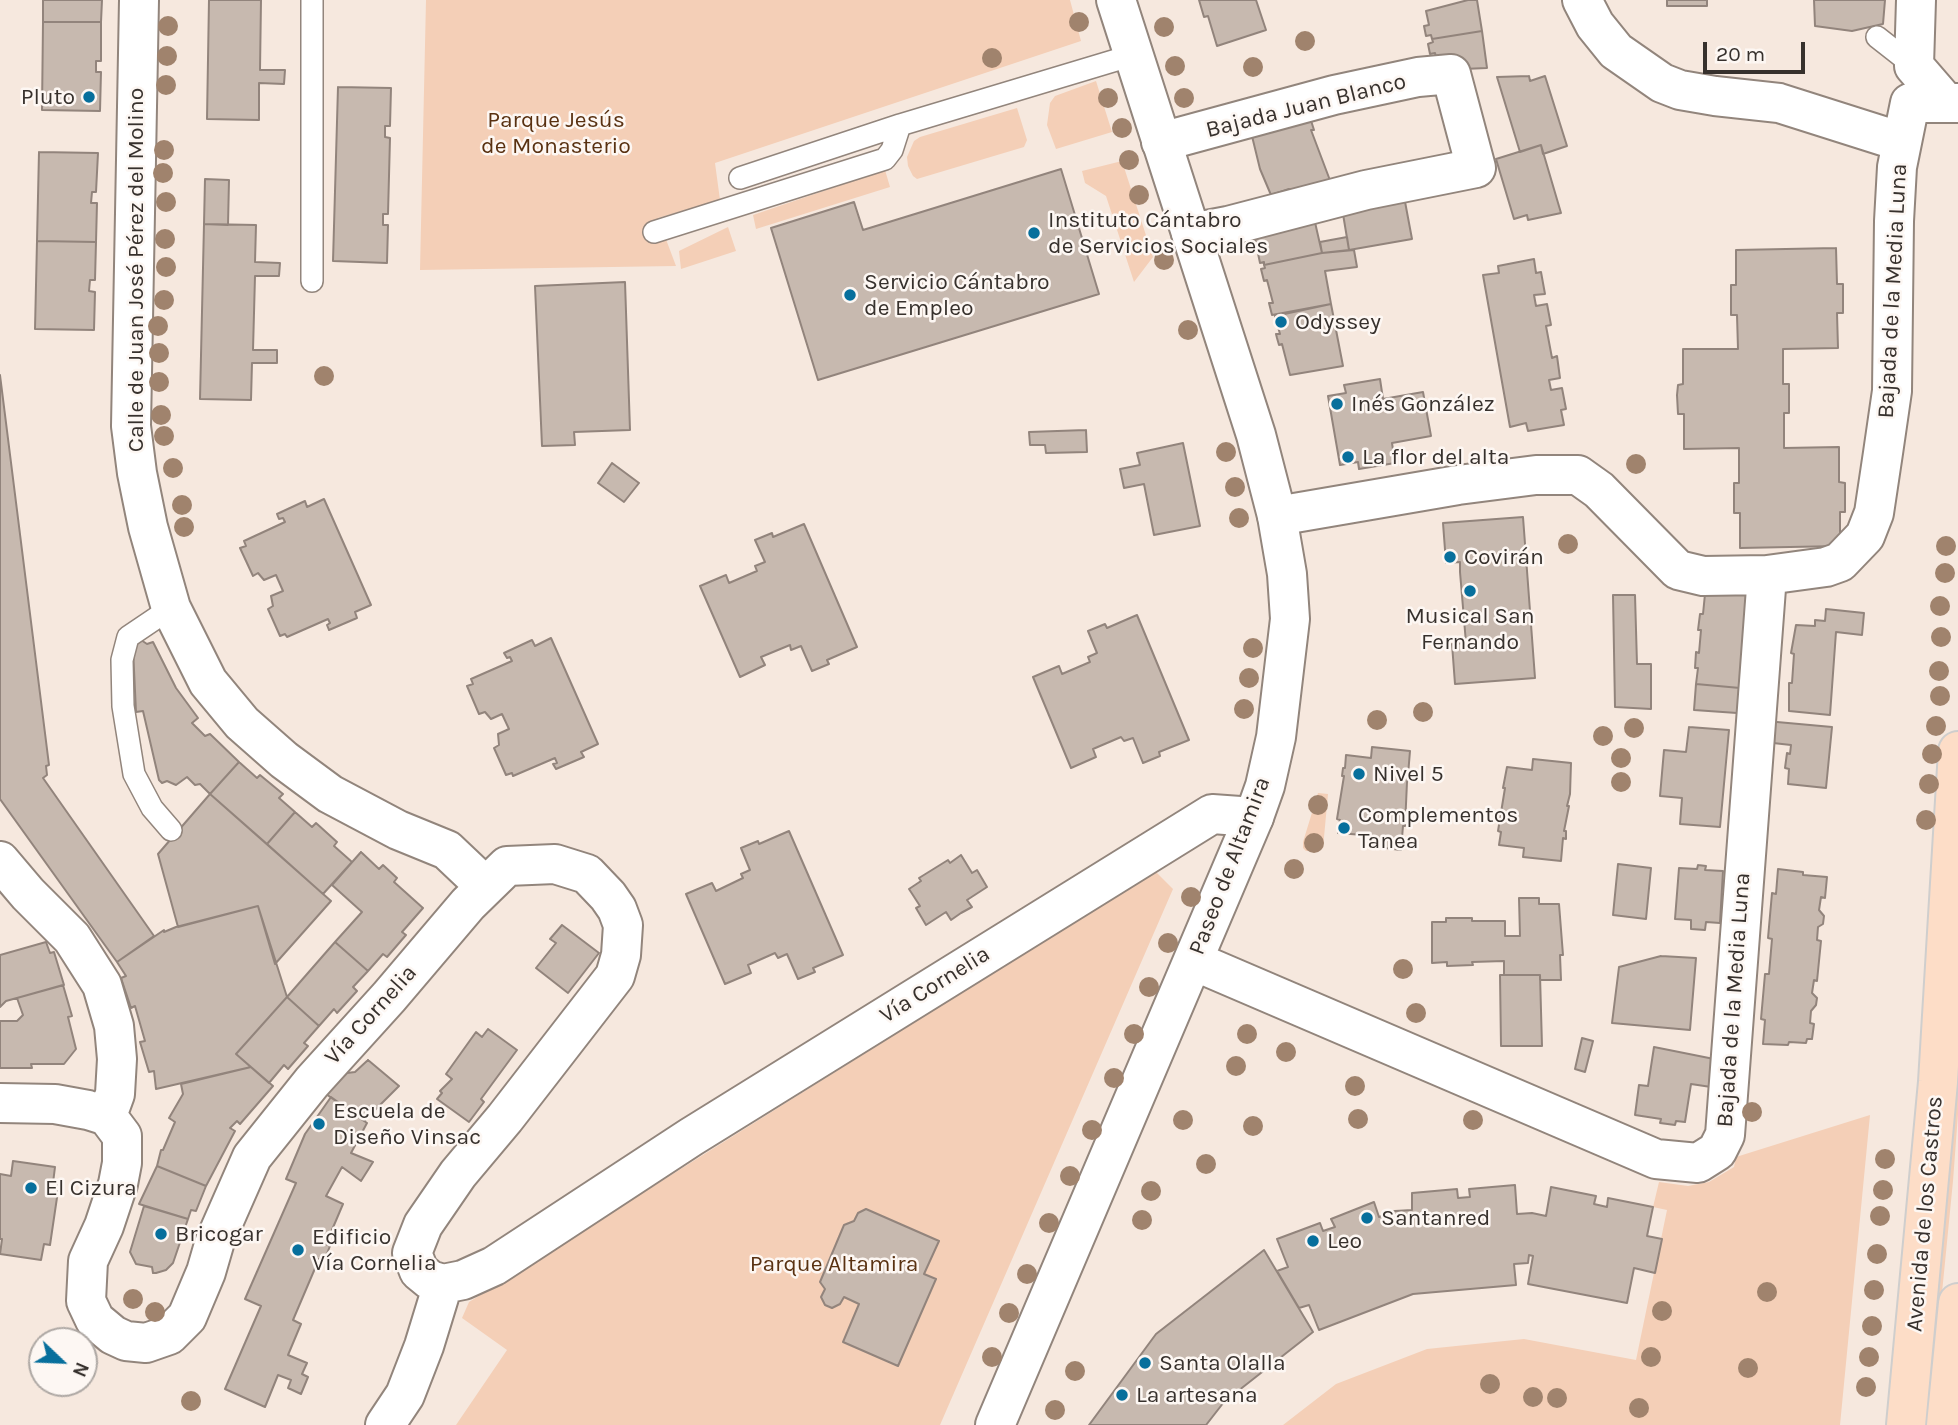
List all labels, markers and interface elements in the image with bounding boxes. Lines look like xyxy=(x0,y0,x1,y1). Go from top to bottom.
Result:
scale bar xyxy=(1706,28,1808,72)
text: 20 m xyxy=(1716,42,1765,66)
street label: Bajada Juan Blanco xyxy=(1203,68,1409,144)
place label: Pluto xyxy=(21,83,75,111)
street label: Calle de Juan José Pérez del Molino xyxy=(122,88,150,452)
marker: Pluto xyxy=(81,89,97,105)
park label: Parque Jesús de Monasterio xyxy=(481,106,631,160)
street label: Bajada de la Media Luna xyxy=(1873,163,1913,419)
place label: Instituto Cántabro de Servicios Sociales xyxy=(1048,206,1268,260)
marker: Instituto Cántabro de Servicios Sociales xyxy=(1026,225,1042,241)
place label: Servicio Cántabro de Empleo xyxy=(864,268,1050,322)
marker: Servicio Cántabro de Empleo xyxy=(842,287,858,303)
place label: Odyssey xyxy=(1295,308,1381,336)
marker: Odyssey xyxy=(1273,314,1289,330)
place label: Inés González xyxy=(1351,390,1495,418)
marker: Inés González xyxy=(1329,396,1345,412)
place label: La flor del alta xyxy=(1362,443,1509,471)
marker: La flor del alta xyxy=(1340,449,1356,465)
place label: Covirán xyxy=(1464,543,1544,571)
marker: Covirán xyxy=(1442,549,1458,565)
marker: Musical San Fernando xyxy=(1462,583,1478,599)
place label: Musical San Fernando xyxy=(1405,602,1535,656)
place label: Nivel 5 xyxy=(1373,760,1444,788)
marker: Nivel 5 xyxy=(1351,766,1367,782)
street label: Paseo de Altamira xyxy=(1183,773,1277,959)
place label: Complementos Tanea xyxy=(1358,801,1518,855)
marker: Complementos Tanea xyxy=(1336,820,1352,836)
street label: Bajada de la Media Luna xyxy=(1711,872,1757,1128)
street label: Vía Cornelia xyxy=(875,940,995,1030)
street label: Vía Cornelia xyxy=(319,959,423,1071)
street label: Avenida de los Castros xyxy=(1901,1095,1949,1333)
place label: Escuela de Diseño Vinsac xyxy=(333,1097,481,1151)
marker: Escuela de Diseño Vinsac xyxy=(311,1116,327,1132)
place label: El Cizura xyxy=(45,1174,137,1202)
marker: El Cizura xyxy=(23,1180,39,1196)
place label: Santanred xyxy=(1381,1204,1490,1232)
marker: Santanred xyxy=(1359,1210,1375,1226)
place label: Bricogar xyxy=(175,1220,263,1248)
place label: Edificio Vía Cornelia xyxy=(312,1223,437,1277)
marker: Bricogar xyxy=(153,1226,169,1242)
place label: Leo xyxy=(1327,1227,1362,1255)
marker: Leo xyxy=(1305,1233,1321,1249)
marker: Edificio Vía Cornelia xyxy=(290,1242,306,1258)
park label: Parque Altamira xyxy=(750,1250,918,1278)
north arrow xyxy=(28,1327,98,1397)
place label: Santa Olalla xyxy=(1159,1349,1286,1377)
marker: Santa Olalla xyxy=(1137,1355,1153,1371)
text: N xyxy=(68,1359,93,1380)
place label: La artesana xyxy=(1136,1381,1258,1409)
marker: La artesana xyxy=(1114,1387,1130,1403)

